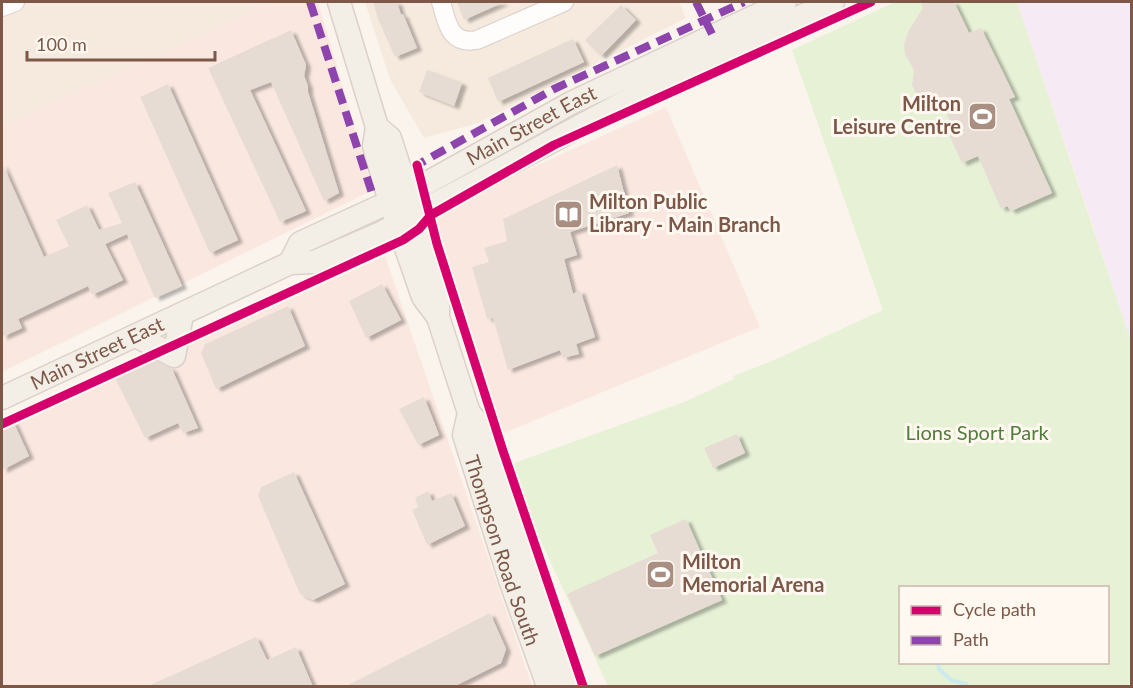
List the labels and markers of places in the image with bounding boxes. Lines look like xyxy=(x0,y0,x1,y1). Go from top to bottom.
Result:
place label: Milton Leisure Centre xyxy=(832,91,961,138)
sports icon: Milton Leisure Centre xyxy=(966,100,998,132)
place label: Milton Public Library - Main Branch xyxy=(589,189,781,236)
library icon: Milton Public Library - Main Branch xyxy=(552,198,584,230)
place label: Milton Memorial Arena xyxy=(682,549,825,596)
sports icon: Milton Memorial Arena xyxy=(645,558,677,590)

